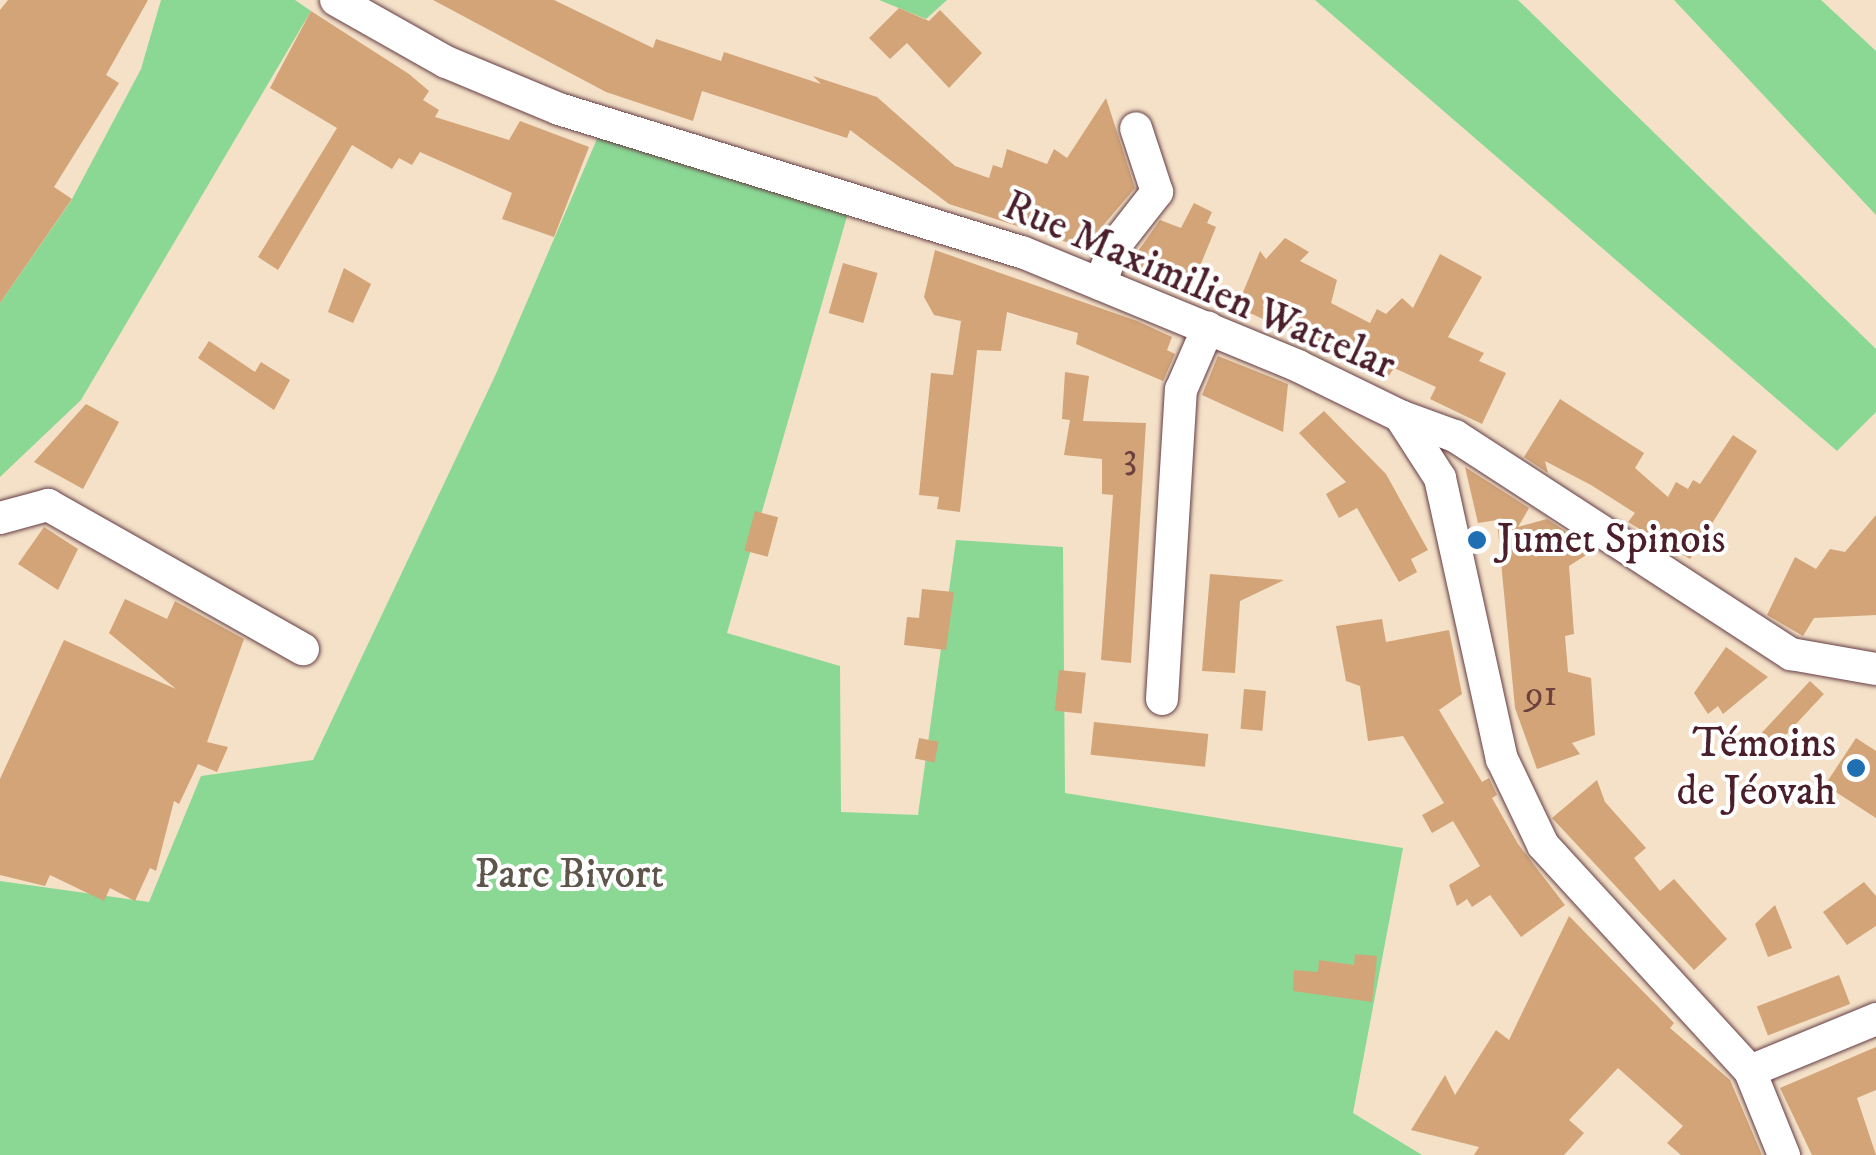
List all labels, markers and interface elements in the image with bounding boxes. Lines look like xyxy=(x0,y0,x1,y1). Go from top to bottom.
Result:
street label: Rue Maximilien Wattelar xyxy=(996,181,1402,391)
house number: 3 xyxy=(1123,435,1137,481)
place label: Jumet Spinois xyxy=(1497,515,1725,565)
marker: Jumet Spinois xyxy=(1466,529,1488,551)
house number: 91 xyxy=(1525,672,1557,718)
place label: Témoins de Jéovah xyxy=(1676,719,1836,818)
marker: Témoins de Jéovah xyxy=(1845,757,1867,779)
park label: Parc Bivort xyxy=(474,850,664,900)

